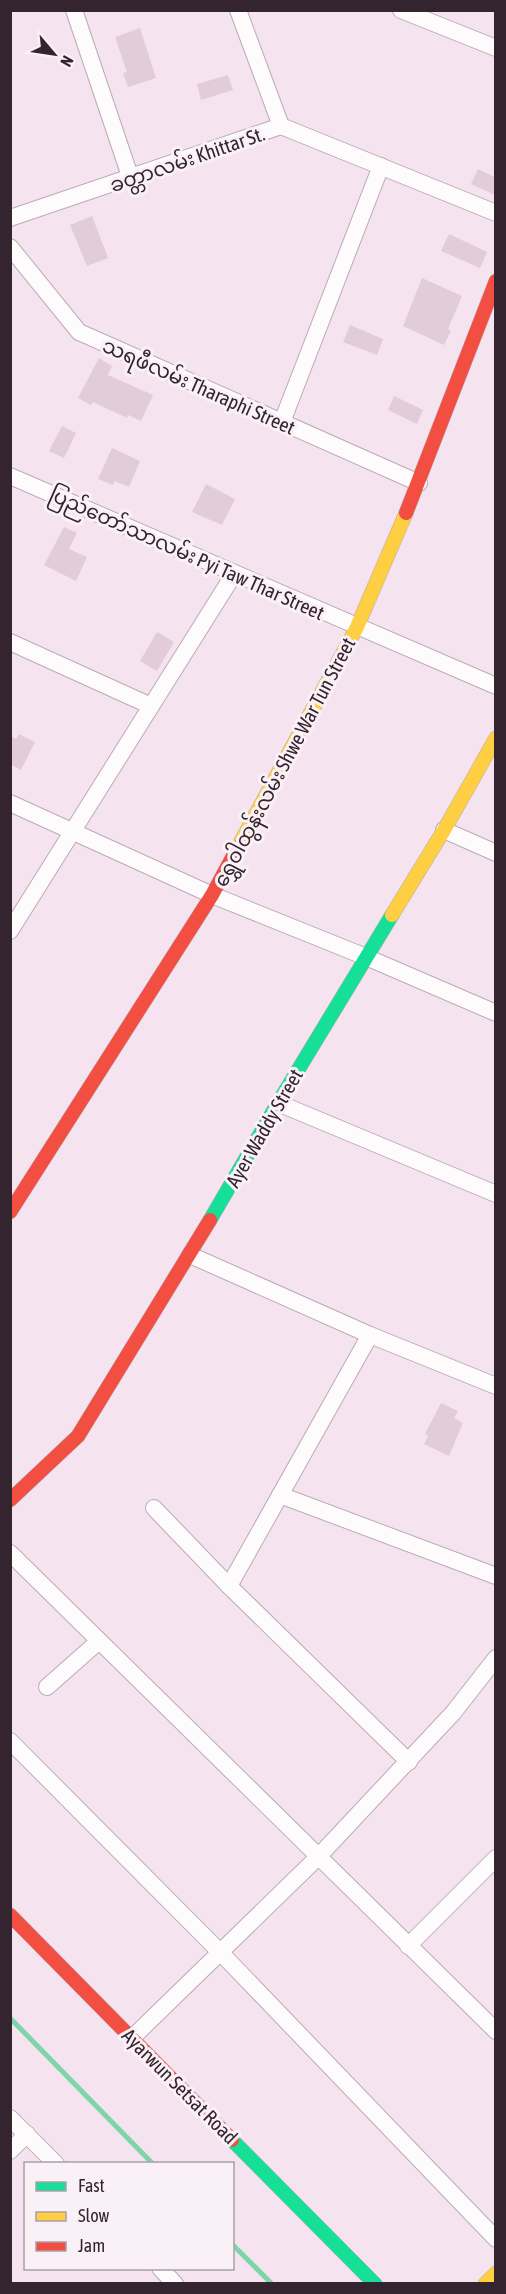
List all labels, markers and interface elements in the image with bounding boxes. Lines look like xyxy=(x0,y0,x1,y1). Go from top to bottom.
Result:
north arrow xyxy=(24,24,84,84)
text: N xyxy=(57,53,77,70)
street label: ခတ္တာလမ်း Khittar St. xyxy=(106,120,269,201)
street label: သရဖီလမ်း Tharaphi Street xyxy=(97,331,300,443)
street label: ပြည်တော်သာလမ်း Pyi Taw Thar Street xyxy=(44,480,329,629)
street label: ရွှေဝါထွန်းလမ်း Shwe War Tun Street xyxy=(207,632,364,893)
street label: Ayer Waddy Street xyxy=(221,1065,307,1191)
street label: Ayarwun Setsat Road xyxy=(118,2024,242,2148)
legend xyxy=(24,2162,234,2270)
text: Fast xyxy=(78,2175,105,2196)
text: Slow xyxy=(78,2205,109,2226)
text: Jam xyxy=(78,2235,105,2256)

